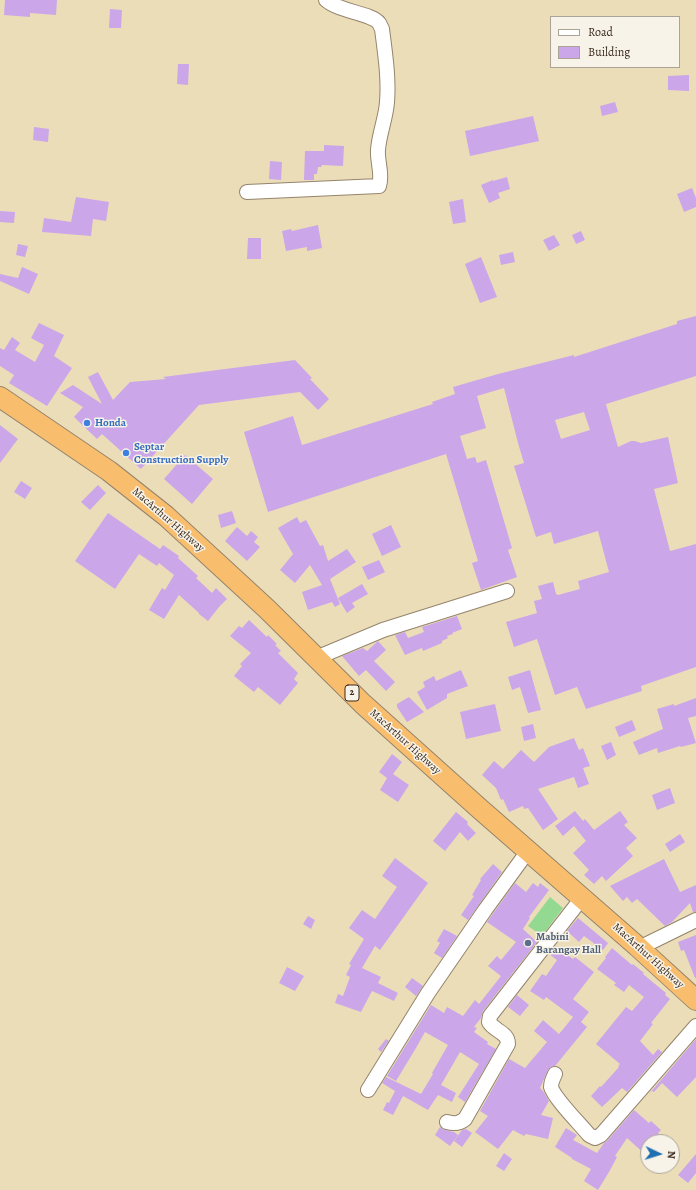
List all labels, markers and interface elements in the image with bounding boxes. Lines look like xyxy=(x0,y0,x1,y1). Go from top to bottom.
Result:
legend xyxy=(550,16,680,68)
text: Road xyxy=(588,24,613,40)
text: Building xyxy=(588,44,630,60)
place label: Honda xyxy=(95,416,126,430)
marker: Honda xyxy=(82,418,92,428)
place label: Septar Construction Supply xyxy=(134,440,228,466)
marker: Septar Construction Supply xyxy=(121,448,131,458)
street label: MacArthur Highway xyxy=(129,485,207,555)
road number: 2 xyxy=(345,685,359,701)
street label: MacArthur Highway xyxy=(367,707,443,777)
street label: MacArthur Highway xyxy=(610,921,686,991)
place label: Mabini Barangay Hall xyxy=(536,930,601,956)
marker: Mabini Barangay Hall xyxy=(523,938,533,948)
north arrow xyxy=(640,1134,680,1174)
text: N xyxy=(664,1150,679,1159)

